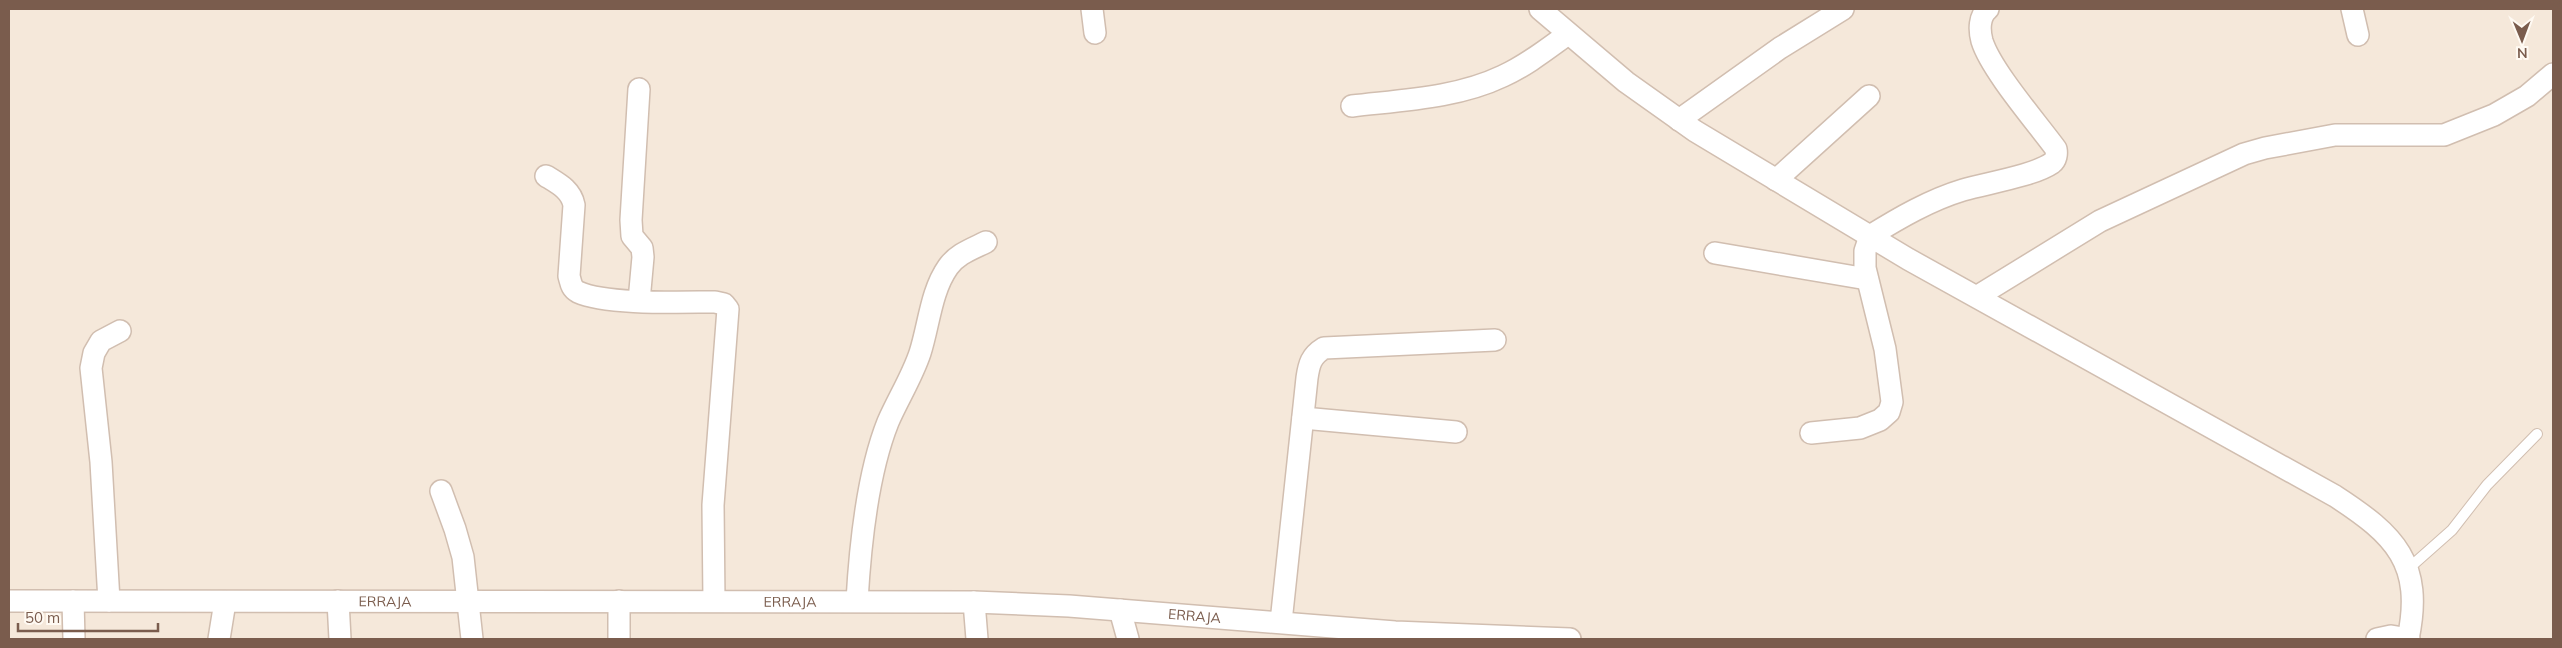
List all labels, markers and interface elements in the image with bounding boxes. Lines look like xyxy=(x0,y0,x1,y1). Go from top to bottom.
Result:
north arrow xyxy=(2497,15,2547,65)
text: N xyxy=(2517,44,2528,62)
street label: ERRAJA xyxy=(359,592,412,610)
street label: ERRAJA xyxy=(764,593,817,611)
scale bar xyxy=(18,600,158,632)
street label: ERRAJA xyxy=(1167,605,1222,627)
text: 50 m xyxy=(25,608,60,627)

